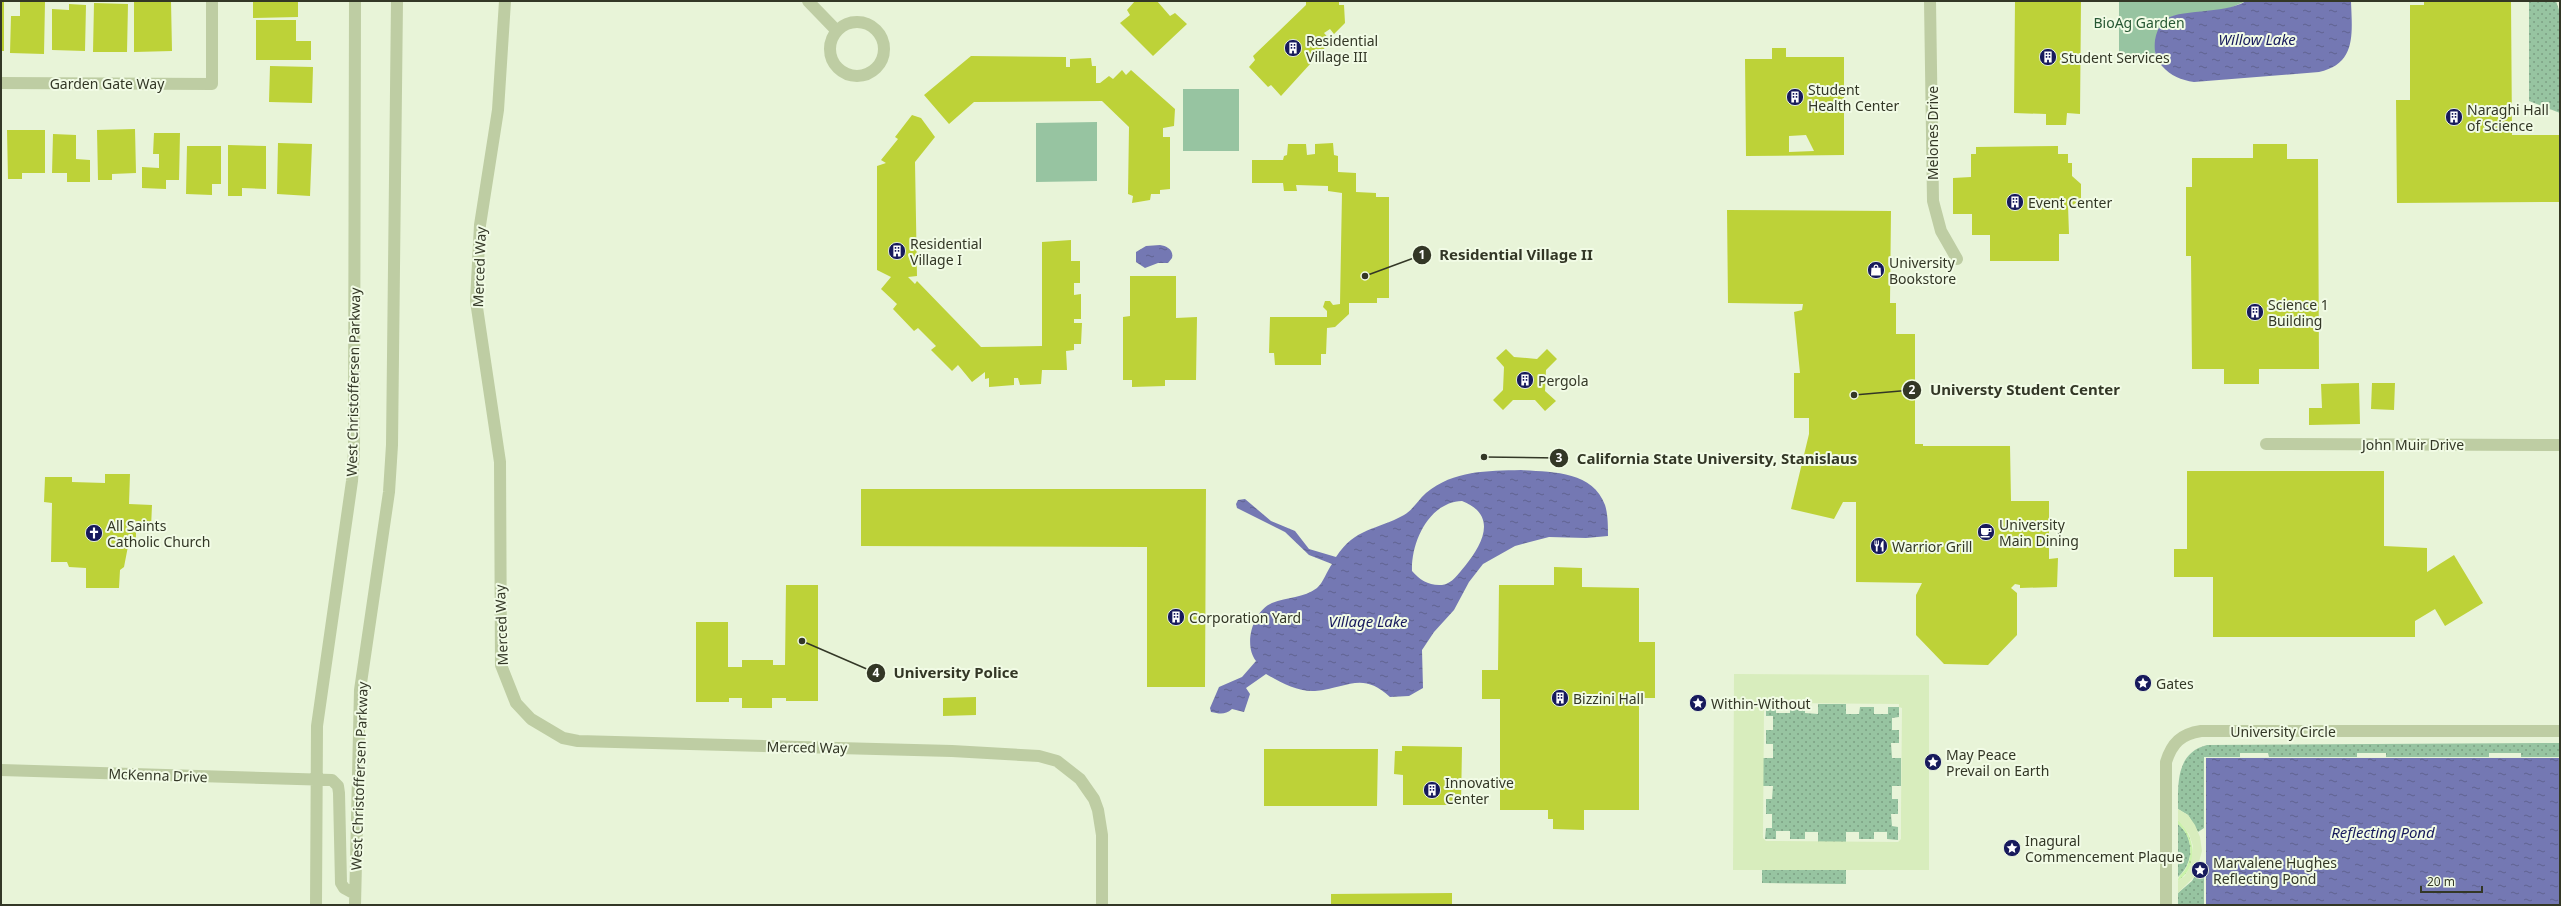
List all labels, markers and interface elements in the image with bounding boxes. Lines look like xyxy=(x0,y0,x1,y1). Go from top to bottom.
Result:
park label: BioAg Garden xyxy=(2093,13,2185,32)
water label: Willow Lake xyxy=(2218,29,2296,49)
place label: Residential Village III xyxy=(1306,31,1378,66)
building icon: Residential Village III xyxy=(1283,38,1303,58)
building icon: Student Services xyxy=(2038,47,2058,67)
place label: Student Services xyxy=(2061,48,2170,67)
street label: Garden Gate Way xyxy=(50,74,165,93)
place label: Student Health Center xyxy=(1808,80,1899,115)
street label: Melones Drive xyxy=(1923,86,1942,180)
building icon: Student Health Center xyxy=(1785,87,1805,107)
place label: Naraghi Hall of Science xyxy=(2467,100,2549,135)
building icon: Naraghi Hall of Science xyxy=(2444,107,2464,127)
building icon: Event Center xyxy=(2005,192,2025,212)
place label: Event Center xyxy=(2028,193,2112,212)
street label: Merced Way xyxy=(468,225,490,308)
place label: Residential Village I xyxy=(910,234,982,269)
building icon: Residential Village I xyxy=(887,241,907,261)
callout: Residential Village II xyxy=(1412,241,1601,268)
text: Residential Village II xyxy=(1439,244,1593,264)
text: 1 xyxy=(1419,246,1425,263)
place label: University Bookstore xyxy=(1889,253,1956,288)
shop icon: University Bookstore xyxy=(1866,260,1886,280)
street label: West Christoffersen Parkway xyxy=(342,287,364,477)
place label: Science 1 Building xyxy=(2268,295,2329,330)
building icon: Science 1 Building xyxy=(2245,302,2265,322)
building icon: Pergola xyxy=(1515,370,1535,390)
place label: Pergola xyxy=(1538,371,1589,390)
callout: Universty Student Center xyxy=(1902,377,2128,404)
text: Universty Student Center xyxy=(1930,379,2120,399)
text: 2 xyxy=(1909,381,1916,398)
street label: John Muir Drive xyxy=(2360,435,2464,454)
callout: California State University, Stanislaus xyxy=(1549,445,1865,472)
text: California State University, Stanislaus xyxy=(1577,448,1857,468)
text: 3 xyxy=(1556,449,1563,466)
place label: University Main Dining xyxy=(1999,515,2079,550)
place label: All Saints Catholic Church xyxy=(107,516,211,551)
cafe icon: University Main Dining xyxy=(1976,522,1996,542)
church icon: All Saints Catholic Church xyxy=(84,523,104,543)
restaurant icon: Warrior Grill xyxy=(1869,536,1889,556)
place label: Warrior Grill xyxy=(1892,537,1972,556)
street label: Merced Way xyxy=(490,583,512,666)
building icon: Corporation Yard xyxy=(1166,607,1186,627)
place label: Corporation Yard xyxy=(1189,608,1301,627)
water label: Village Lake xyxy=(1329,611,1408,631)
callout: University Police xyxy=(866,660,1027,687)
text: University Police xyxy=(893,662,1019,682)
text: 4 xyxy=(873,664,880,681)
place icon: Gates xyxy=(2133,673,2153,693)
place label: Gates xyxy=(2156,674,2194,693)
street label: West Christoffersen Parkway xyxy=(346,680,372,871)
building icon: Bizzini Hall xyxy=(1550,688,1570,708)
place label: Bizzini Hall xyxy=(1573,689,1644,708)
place icon: Within-Without xyxy=(1688,693,1708,713)
place label: Within-Without xyxy=(1711,694,1811,713)
street label: University Circle xyxy=(2230,722,2336,741)
street label: Merced Way xyxy=(766,737,848,757)
place label: May Peace Prevail on Earth xyxy=(1946,745,2049,780)
place icon: May Peace Prevail on Earth xyxy=(1923,752,1943,772)
street label: McKenna Drive xyxy=(108,764,208,786)
place label: Innovative Center xyxy=(1445,773,1514,808)
building icon: Innovative Center xyxy=(1422,780,1442,800)
water label: Reflecting Pond xyxy=(2331,822,2435,842)
place label: Inagural Commencement Plaque xyxy=(2025,831,2183,866)
place icon: Inagural Commencement Plaque xyxy=(2002,838,2022,858)
place label: Marvalene Hughes Reflecting Pond xyxy=(2213,853,2337,888)
place icon: Marvalene Hughes Reflecting Pond xyxy=(2190,860,2210,880)
scale bar xyxy=(2421,868,2482,894)
text: 20 m xyxy=(2427,873,2455,890)

